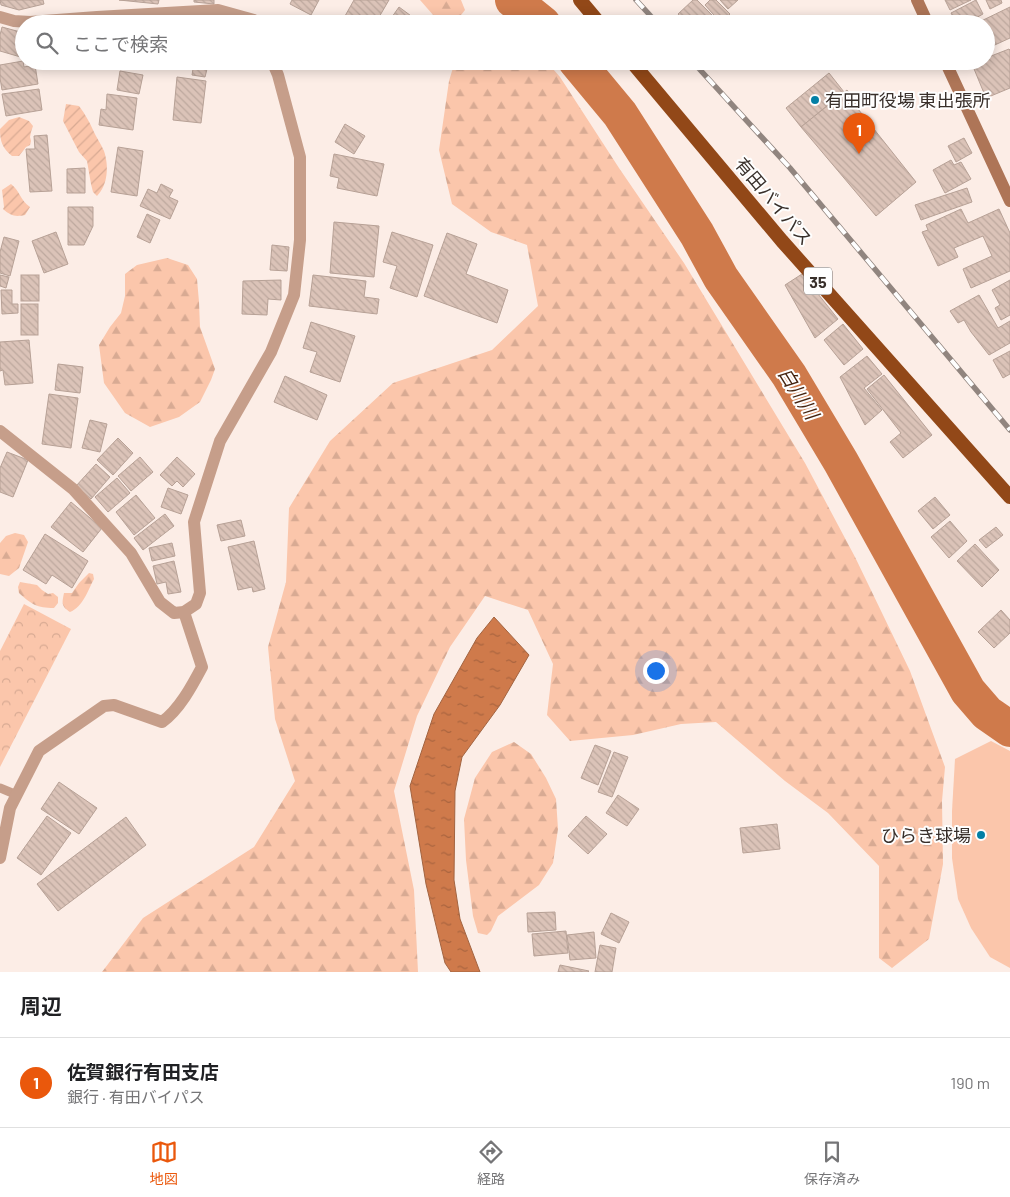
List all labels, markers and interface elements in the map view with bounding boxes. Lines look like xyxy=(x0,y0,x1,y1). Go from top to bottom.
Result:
search box xyxy=(15,15,995,70)
icon: search xyxy=(33,29,61,57)
text: ここで検索 xyxy=(73,32,168,55)
place label: 有田町役場 東出張所 xyxy=(825,89,991,111)
marker: 有田町役場 東出張所 xyxy=(809,94,821,106)
pin: 1 xyxy=(843,113,875,154)
street label: 有田バイパス xyxy=(731,153,817,249)
road number: 35 xyxy=(804,268,832,294)
water label: 白川川 xyxy=(774,363,825,425)
your location xyxy=(643,658,669,684)
place label: ひらき球場 xyxy=(881,824,971,846)
marker: ひらき球場 xyxy=(975,829,987,841)
text: 周辺 xyxy=(20,993,62,1018)
text: 佐賀銀行有田支店 xyxy=(67,1060,219,1083)
text: 1 xyxy=(33,1073,39,1092)
text: 190 m xyxy=(951,1073,990,1092)
text: 銀行 · 有田バイパス xyxy=(67,1087,204,1106)
tab: 地図 xyxy=(150,1138,178,1188)
tab: 経路 xyxy=(477,1138,505,1188)
tab: 保存済み xyxy=(804,1138,860,1188)

